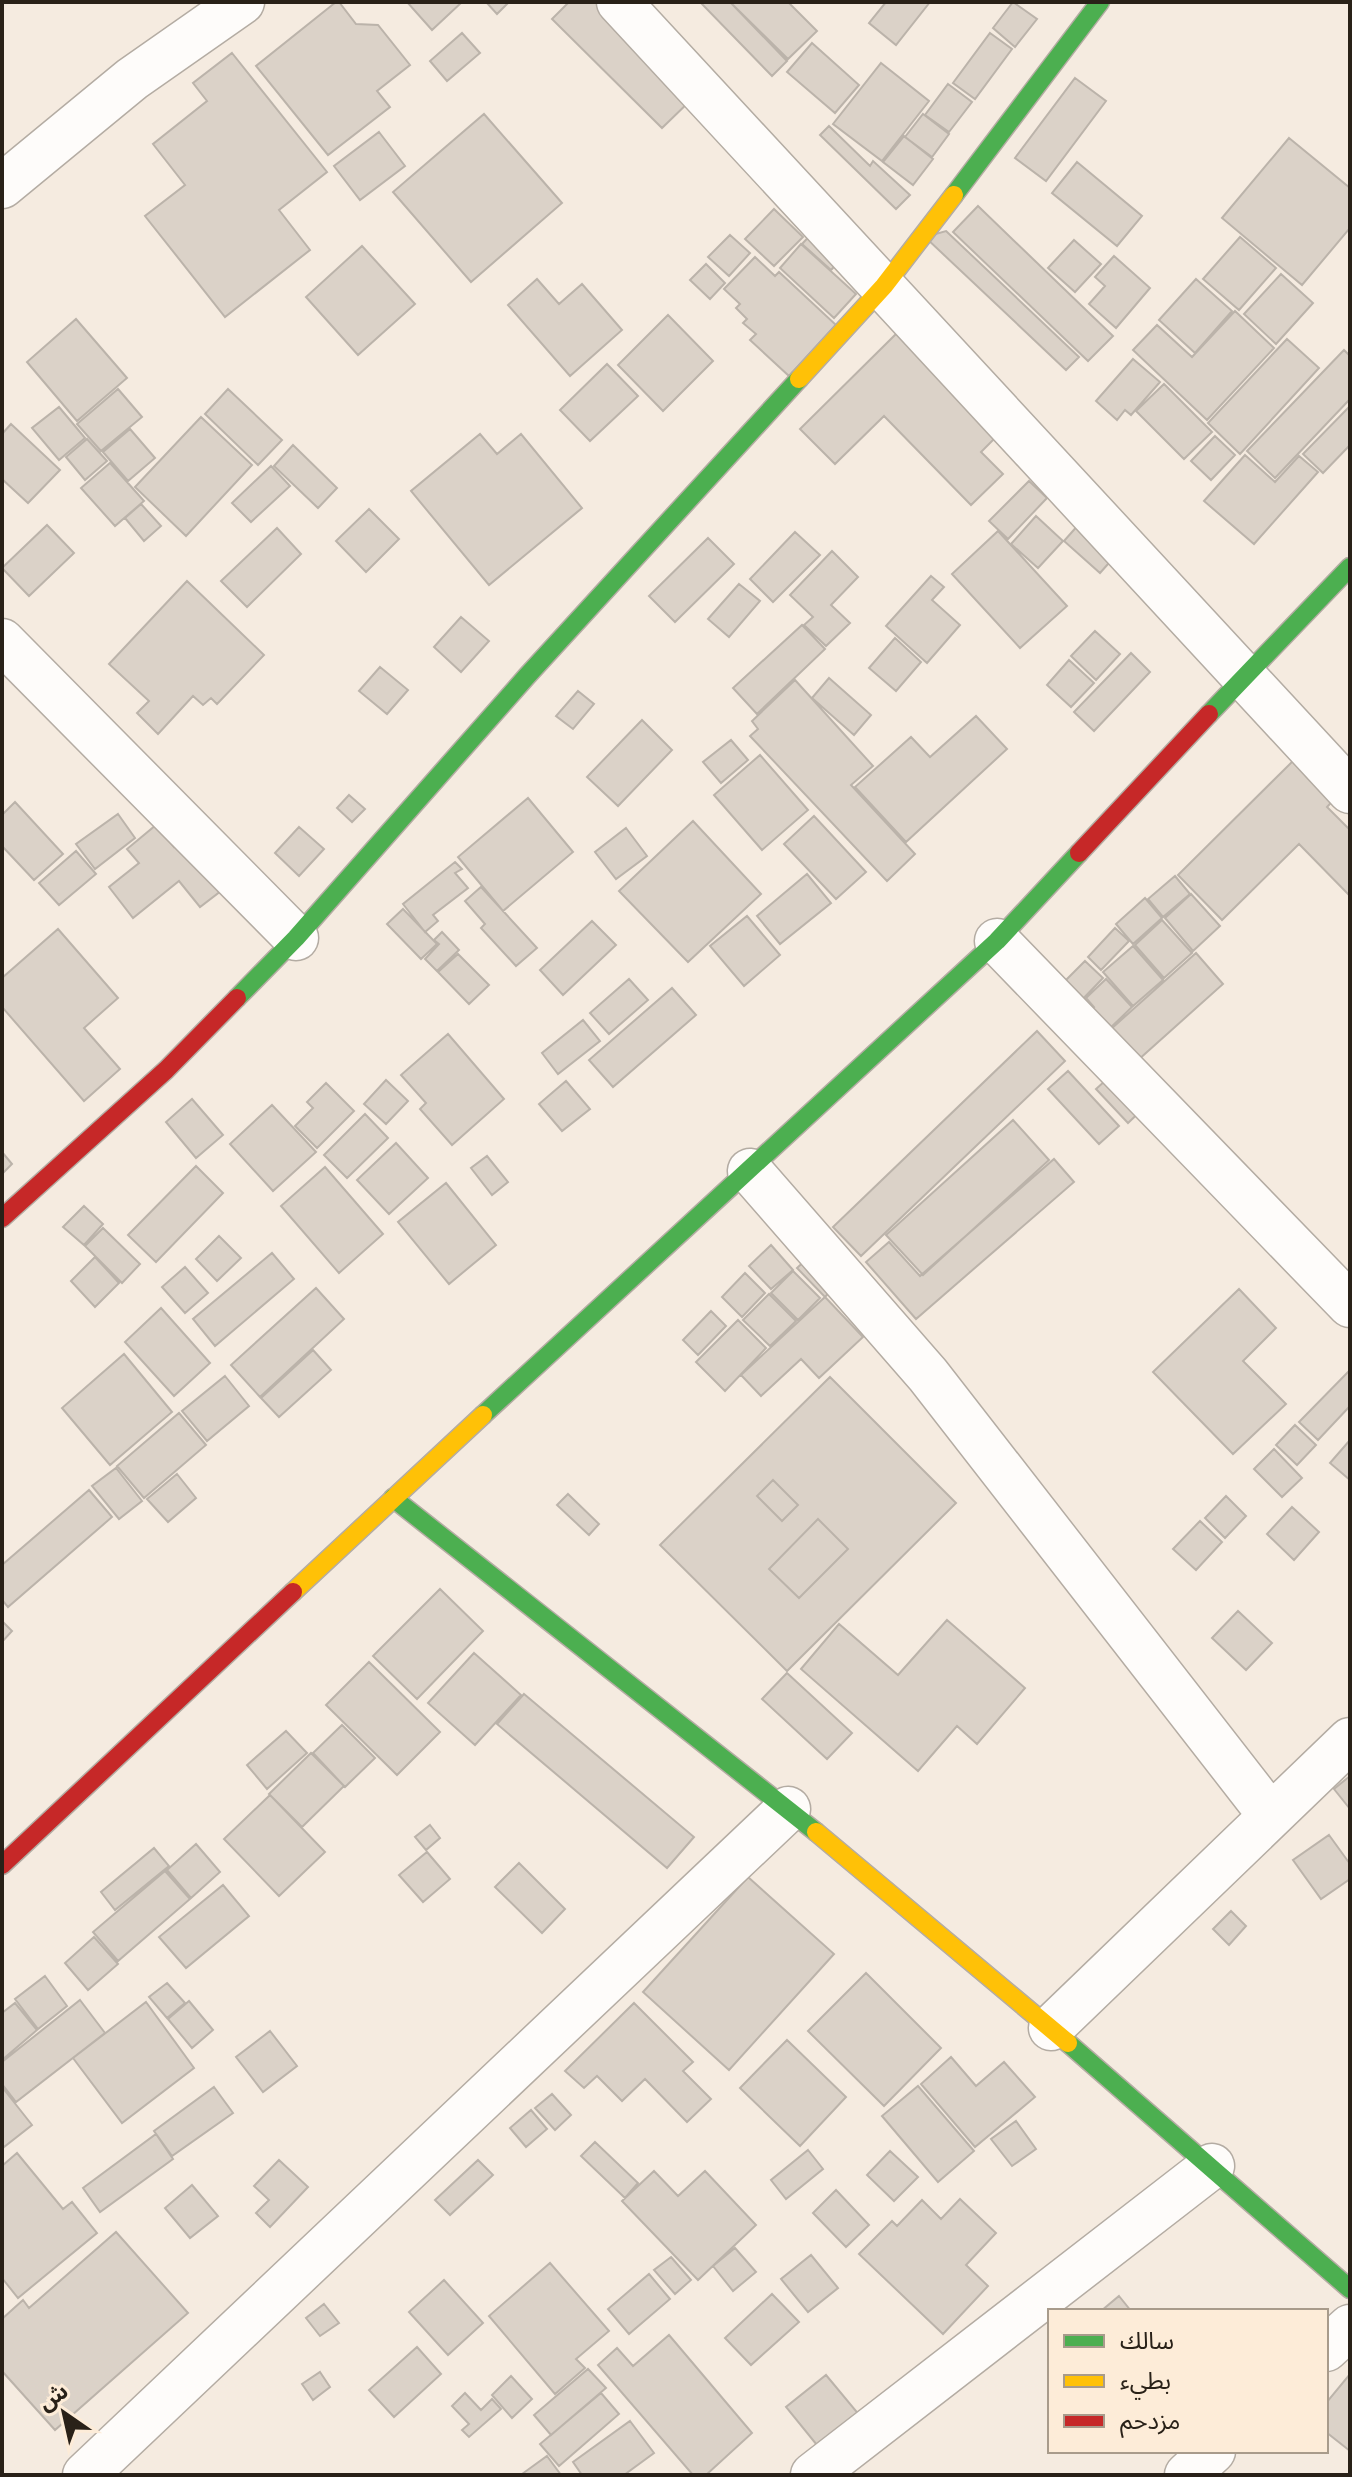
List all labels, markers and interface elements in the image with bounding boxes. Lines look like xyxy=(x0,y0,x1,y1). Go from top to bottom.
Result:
legend xyxy=(1048,2309,1328,2453)
text: سالك xyxy=(1120,2326,1174,2355)
text: بطيء xyxy=(1120,2366,1171,2400)
north arrow xyxy=(24,2373,104,2453)
text: ش xyxy=(33,2377,73,2416)
text: مزدحم xyxy=(1120,2406,1180,2438)

